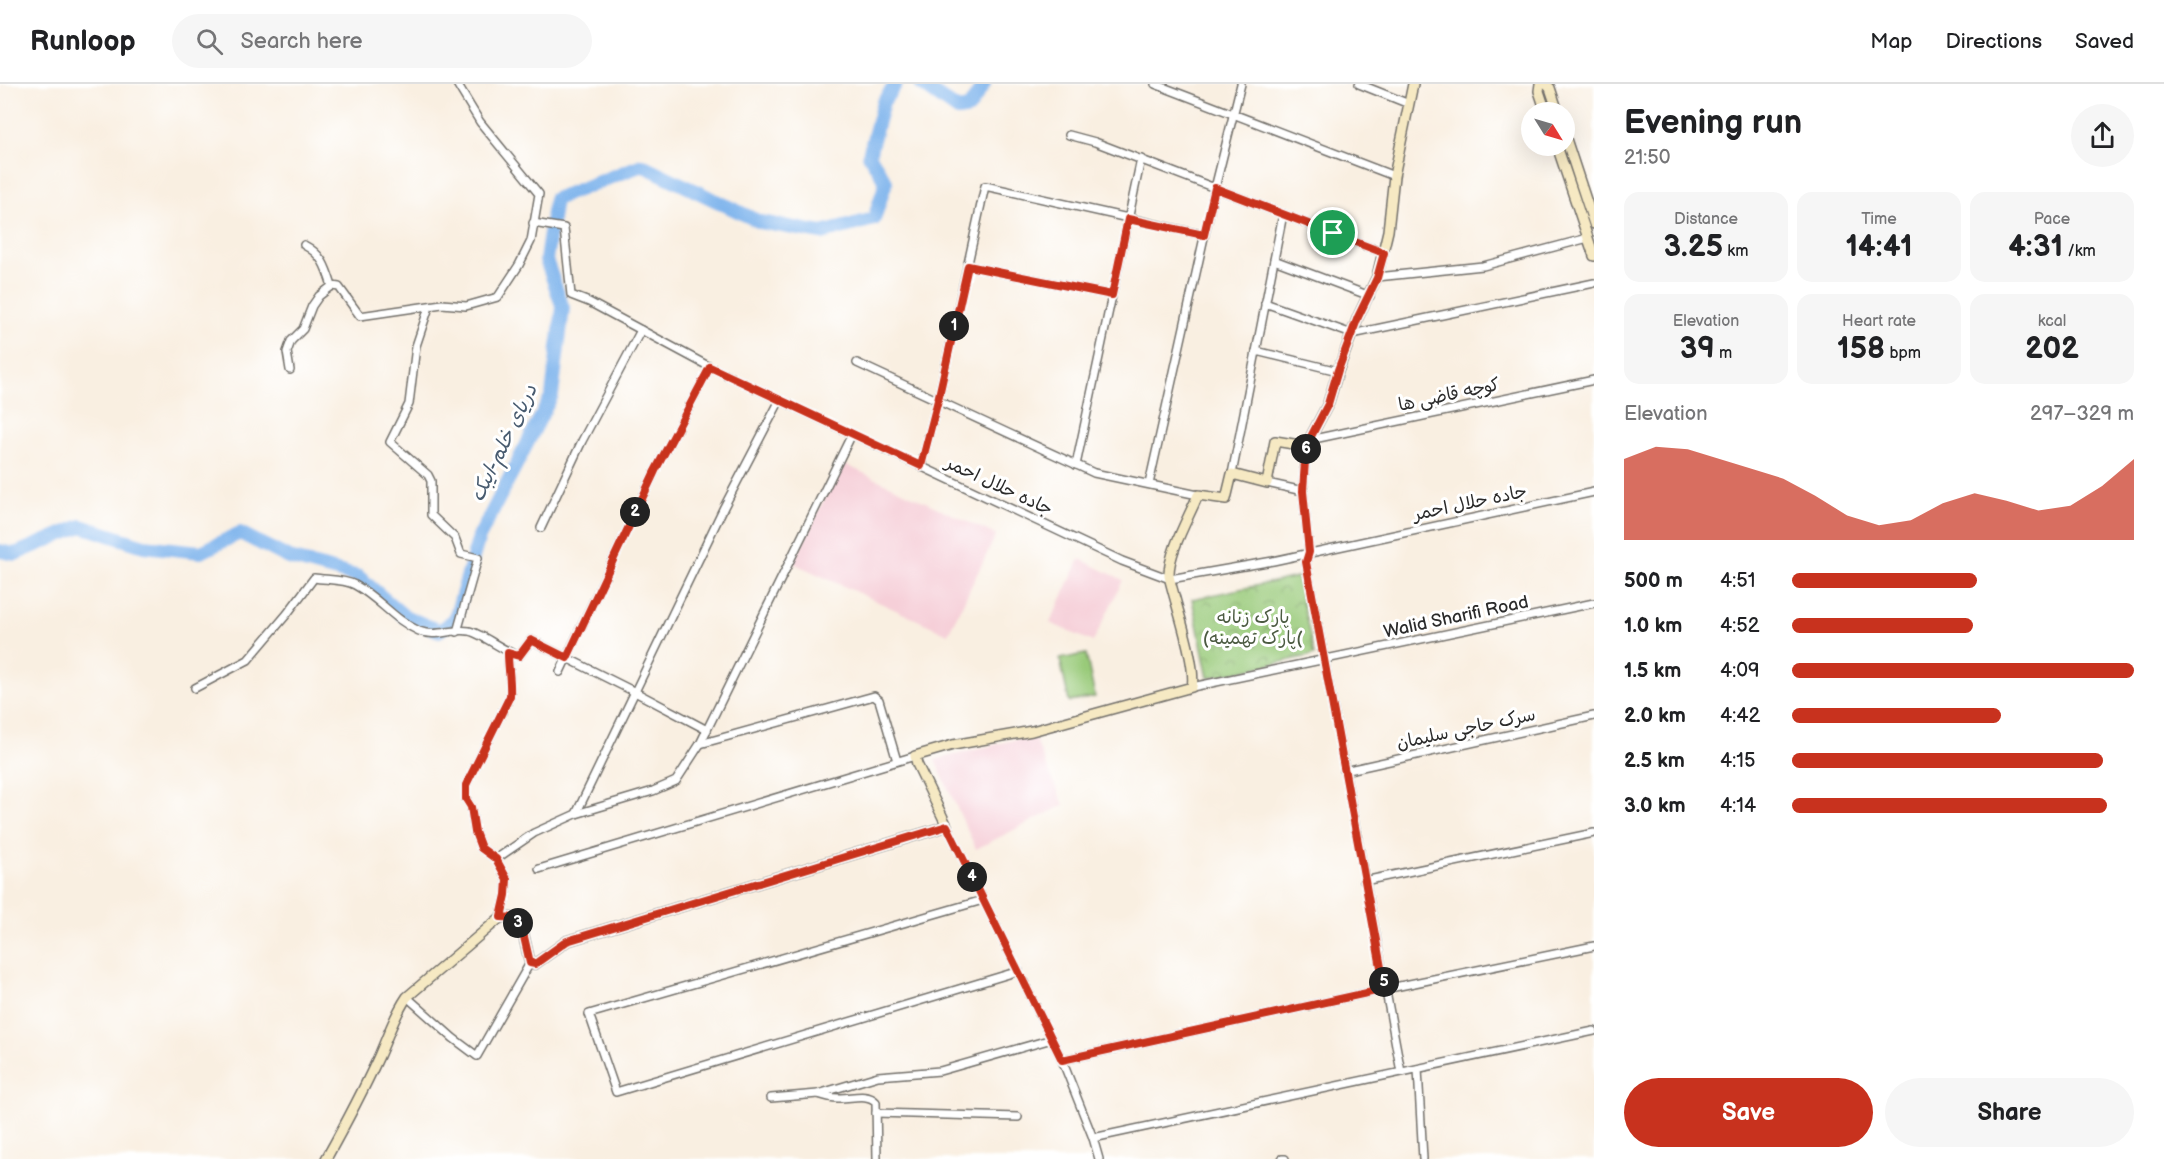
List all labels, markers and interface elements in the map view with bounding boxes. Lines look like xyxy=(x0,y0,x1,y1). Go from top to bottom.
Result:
search box xyxy=(172,14,592,68)
text: Runloop xyxy=(30,25,136,58)
icon: search xyxy=(193,25,226,58)
text: Search here xyxy=(241,28,362,55)
text: Map xyxy=(1870,29,1913,54)
text: Directions xyxy=(1946,29,2042,54)
text: Saved xyxy=(2075,29,2134,54)
north arrow xyxy=(1521,102,1575,156)
map controls xyxy=(1521,102,1575,156)
text: Evening run xyxy=(1624,103,1802,143)
button: share xyxy=(2071,104,2134,167)
text: 21:50 xyxy=(1624,146,1671,170)
pin xyxy=(1307,207,1358,258)
text: Distance xyxy=(1674,210,1738,229)
text: Time xyxy=(1861,210,1897,229)
text: Pace xyxy=(2034,210,2070,229)
icon: arrive xyxy=(1316,216,1349,249)
text: 3.25 xyxy=(1664,229,1723,265)
text: 14:41 xyxy=(1845,229,1913,265)
text: 4:31 xyxy=(2008,229,2063,265)
text: km xyxy=(1723,242,1748,261)
text: /km xyxy=(2063,242,2096,261)
pin: 1 xyxy=(939,311,969,341)
text: Elevation xyxy=(1673,312,1739,331)
text: Heart rate xyxy=(1842,312,1916,331)
text: kcal xyxy=(2038,312,2066,331)
text: 1 xyxy=(951,316,957,335)
text: 39 xyxy=(1680,331,1715,367)
text: 158 xyxy=(1837,331,1885,367)
text: 202 xyxy=(2025,331,2079,367)
text: m xyxy=(1715,344,1732,363)
text: bpm xyxy=(1885,344,1921,363)
street label: کوچه قاضی ها xyxy=(1396,374,1502,417)
water label: دریای خلم-ایبک xyxy=(465,380,546,507)
text: Elevation xyxy=(1624,402,1707,426)
text: 297–329 m xyxy=(2030,402,2134,426)
pin: 6 xyxy=(1291,434,1321,464)
text: 6 xyxy=(1301,439,1311,458)
street label: جاده حلال احمر xyxy=(940,451,1056,520)
street label: جاده حلال احمر xyxy=(1409,481,1529,526)
pin: 2 xyxy=(620,497,650,527)
text: 2 xyxy=(630,502,640,521)
text: 500 m xyxy=(1624,569,1683,593)
text: 4:51 xyxy=(1720,569,1755,593)
street label: Walid Sharifi Road xyxy=(1382,591,1530,643)
park label: پارک زنانه (پارک تهمینه( xyxy=(1203,607,1303,650)
text: 1.0 km xyxy=(1624,614,1682,638)
text: 4:52 xyxy=(1720,614,1760,638)
text: 1.5 km xyxy=(1624,659,1681,683)
text: 4:09 xyxy=(1720,659,1760,683)
street label: سرک حاجی سلیمان xyxy=(1395,704,1537,754)
text: 2.0 km xyxy=(1624,704,1686,728)
text: 4:42 xyxy=(1720,704,1760,728)
text: 2.5 km xyxy=(1624,749,1685,773)
text: 4:15 xyxy=(1720,749,1755,773)
text: 3.0 km xyxy=(1624,794,1685,818)
text: 4:14 xyxy=(1720,794,1756,818)
pin: 4 xyxy=(957,862,987,892)
text: 4 xyxy=(967,867,977,886)
pin: 3 xyxy=(503,908,533,938)
text: 3 xyxy=(513,913,523,932)
pin: 5 xyxy=(1369,967,1399,997)
text: 5 xyxy=(1379,972,1389,991)
button: Save xyxy=(1624,1078,1873,1147)
button: Share xyxy=(1885,1078,2134,1147)

